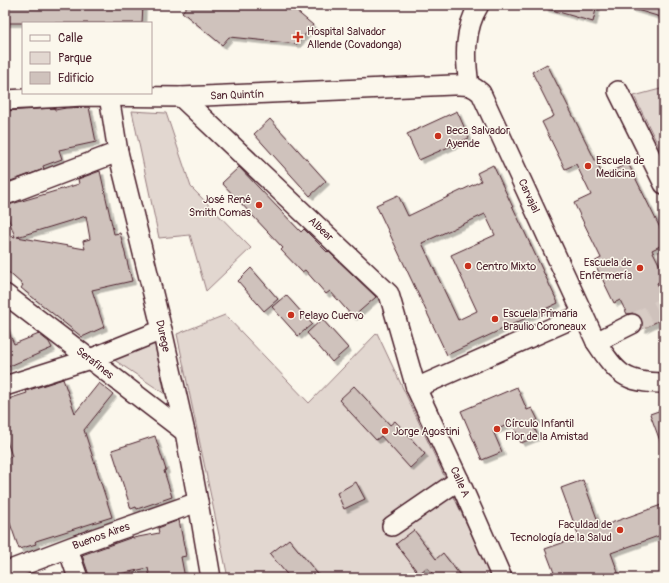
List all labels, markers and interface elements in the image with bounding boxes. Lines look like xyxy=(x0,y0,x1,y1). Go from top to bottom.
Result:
legend xyxy=(22,22,152,94)
place label: Hospital Salvador Allende (Covadonga) xyxy=(307,25,402,51)
text: Calle xyxy=(58,31,83,46)
marker: Hospital Salvador Allende (Covadonga) xyxy=(292,31,304,43)
text: Parque xyxy=(58,51,92,66)
text: Edificio xyxy=(58,71,94,86)
street label: San Quintín xyxy=(210,88,264,102)
place label: Beca Salvador Ayende xyxy=(446,124,510,150)
marker: Beca Salvador Ayende xyxy=(433,131,443,141)
place label: Escuela de Medicina xyxy=(596,154,645,180)
marker: Escuela de Medicina xyxy=(583,161,593,171)
street label: Carvajal xyxy=(515,177,543,215)
place label: José René Smith Comas xyxy=(189,193,251,219)
marker: José René Smith Comas xyxy=(254,200,264,210)
street label: Albear xyxy=(306,214,336,244)
place label: Escuela de Enfermería xyxy=(580,256,633,282)
place label: Centro Mixto xyxy=(476,260,536,273)
marker: Centro Mixto xyxy=(463,261,473,271)
marker: Escuela de Enfermería xyxy=(635,263,645,273)
place label: Escuela Primaria Braulio Coroneaux xyxy=(503,307,586,333)
place label: Pelayo Cuervo xyxy=(299,309,364,322)
marker: Pelayo Cuervo xyxy=(286,310,296,320)
marker: Escuela Primaria Braulio Coroneaux xyxy=(490,314,500,324)
street label: Durege xyxy=(153,319,173,354)
street label: Serafines xyxy=(74,344,116,382)
place label: Círculo Infantil Flor de la Amistad xyxy=(505,417,588,443)
marker: Círculo Infantil Flor de la Amistad xyxy=(492,424,502,434)
place label: Jorge Agostini xyxy=(393,425,459,438)
marker: Jorge Agostini xyxy=(380,426,390,436)
street label: Calle A xyxy=(448,465,472,499)
place label: Faculdad de Tecnología de la Salud xyxy=(510,518,613,544)
street label: Buenos Aires xyxy=(71,520,131,552)
marker: Faculdad de Tecnología de la Salud xyxy=(615,525,625,535)

